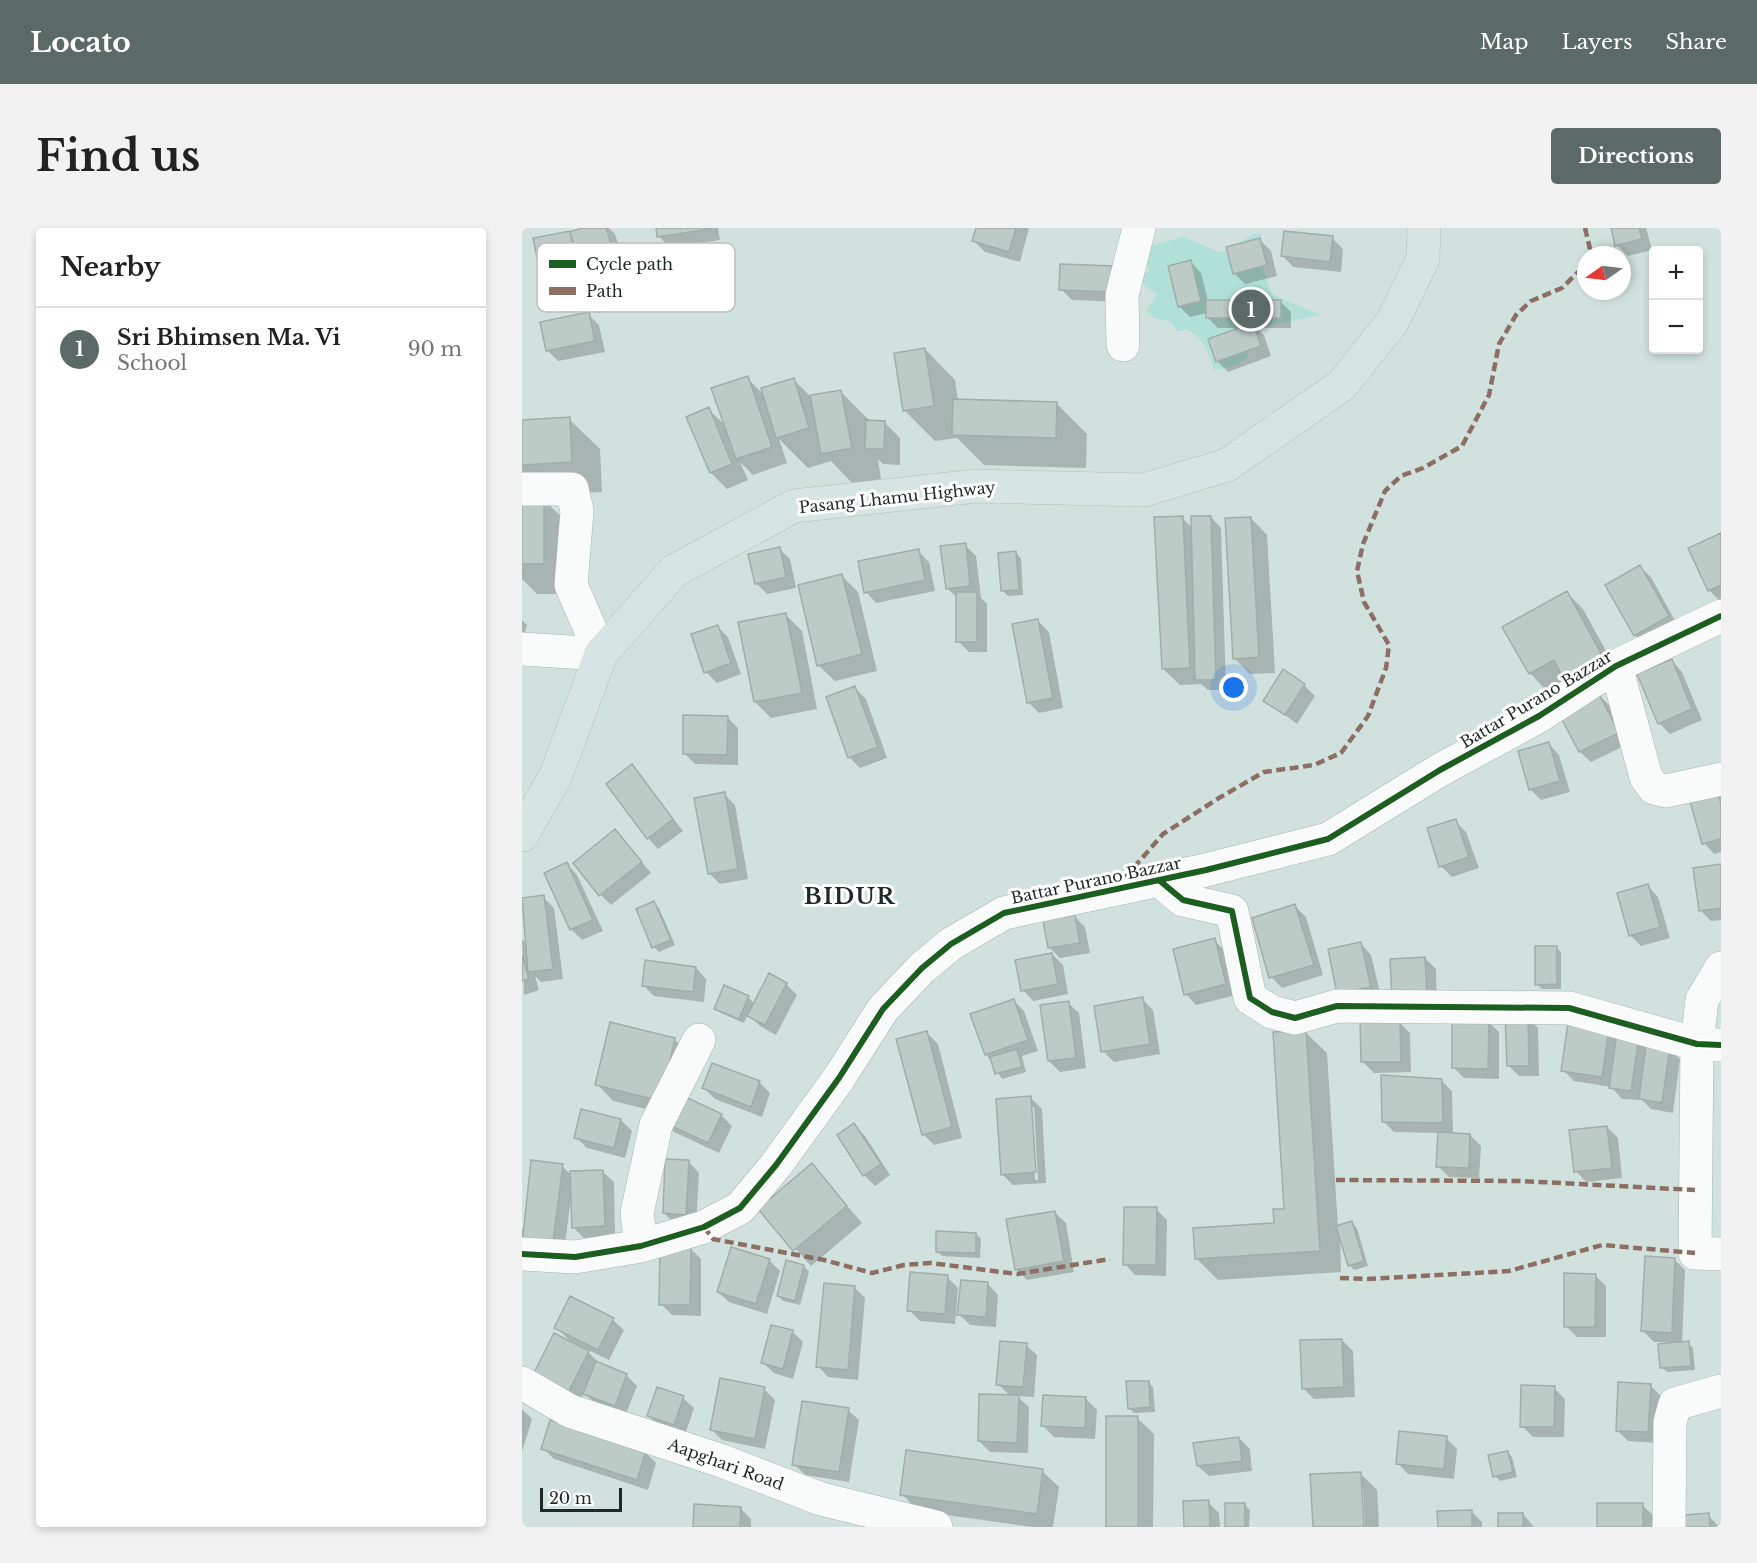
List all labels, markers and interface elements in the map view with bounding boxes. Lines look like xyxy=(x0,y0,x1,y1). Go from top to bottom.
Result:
text: Locato xyxy=(30,25,131,60)
text: Map xyxy=(1480,29,1529,55)
text: Layers xyxy=(1562,29,1633,55)
text: Share xyxy=(1666,29,1727,55)
button: Directions xyxy=(1551,128,1721,184)
text: Find us xyxy=(36,130,200,182)
legend xyxy=(537,243,735,312)
north arrow xyxy=(1577,246,1631,300)
map controls xyxy=(1649,246,1703,354)
button: + xyxy=(1649,246,1703,300)
text: Nearby xyxy=(60,251,161,283)
text: Cycle path xyxy=(586,254,673,274)
text: Path xyxy=(586,281,623,301)
pin: 1 xyxy=(1232,286,1270,332)
button: − xyxy=(1649,300,1703,354)
text: Sri Bhimsen Ma. Vi xyxy=(117,324,341,351)
text: 1 xyxy=(75,337,84,361)
text: 90 m xyxy=(408,337,462,361)
text: School xyxy=(117,351,187,375)
street label: Pasang Lhamu Highway xyxy=(798,477,997,517)
street label: Battar Purano Bazzar xyxy=(1456,646,1616,752)
your location xyxy=(1219,673,1248,702)
street label: Battar Purano Bazzar xyxy=(1009,852,1183,908)
district label: BIDUR xyxy=(804,883,896,910)
street label: Aapghari Road xyxy=(664,1433,787,1494)
scale bar xyxy=(540,1485,622,1512)
text: 20 m xyxy=(549,1488,592,1508)

